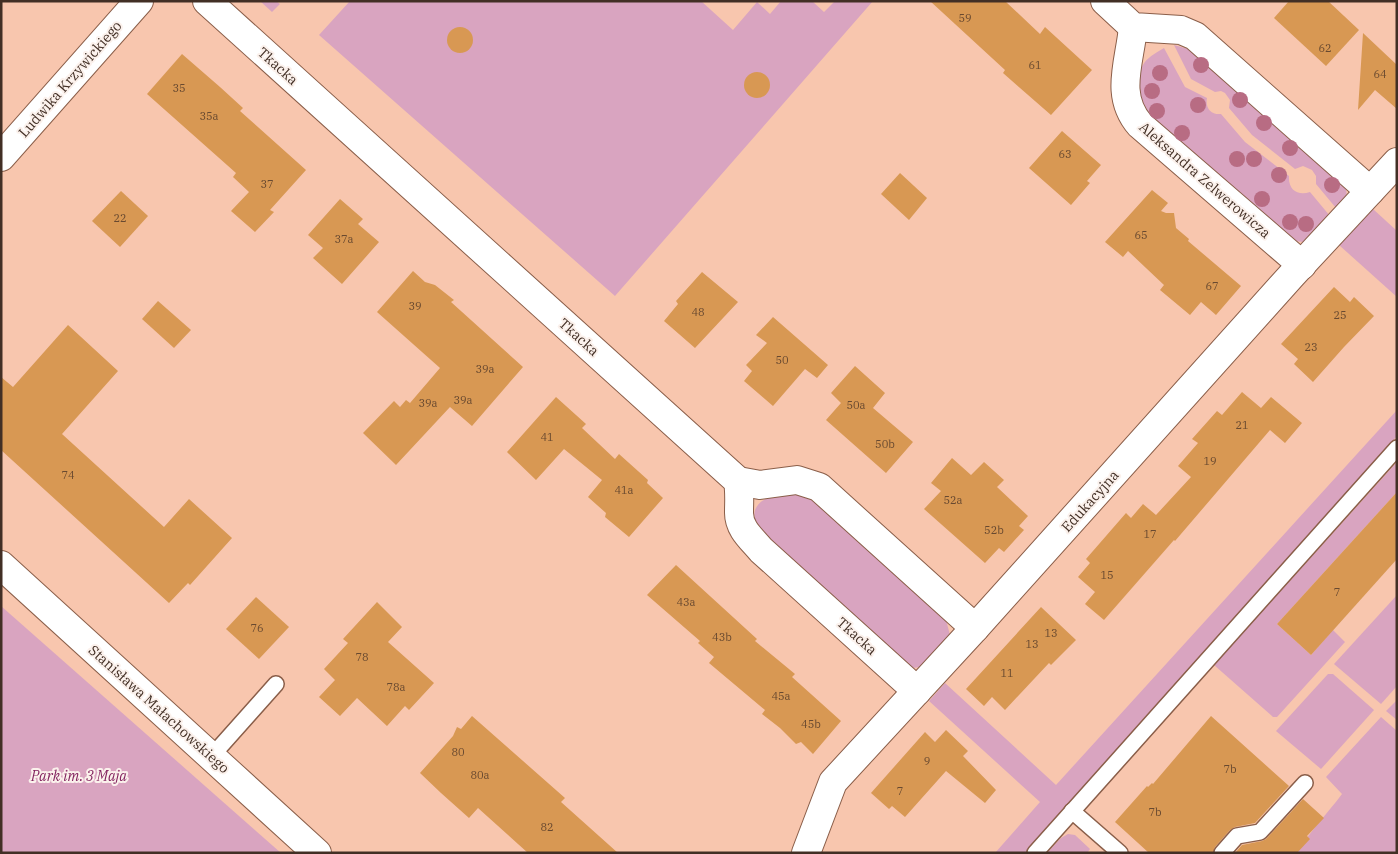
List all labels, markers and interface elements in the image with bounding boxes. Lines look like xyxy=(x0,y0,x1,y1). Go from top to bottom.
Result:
house number: 59 xyxy=(958,11,972,25)
street label: Ludwika Krzywickiego xyxy=(14,17,126,141)
house number: 62 xyxy=(1318,41,1332,55)
street label: Tkacka xyxy=(254,43,302,89)
house number: 61 xyxy=(1028,58,1042,72)
house number: 64 xyxy=(1373,67,1387,81)
house number: 35 xyxy=(172,81,186,95)
house number: 35a xyxy=(199,109,219,123)
street label: Aleksandra Zelwerowicza xyxy=(1136,118,1275,242)
house number: 63 xyxy=(1058,147,1072,161)
house number: 37 xyxy=(260,177,274,191)
house number: 22 xyxy=(113,211,127,225)
house number: 65 xyxy=(1134,228,1148,242)
house number: 37a xyxy=(334,232,354,246)
house number: 67 xyxy=(1205,279,1219,293)
house number: 39 xyxy=(408,299,422,313)
house number: 48 xyxy=(691,305,705,319)
house number: 25 xyxy=(1333,308,1347,322)
street label: Tkacka xyxy=(555,314,603,360)
house number: 23 xyxy=(1304,340,1318,354)
house number: 50 xyxy=(775,353,789,367)
house number: 39a xyxy=(475,362,495,376)
house number: 39a xyxy=(453,393,473,407)
house number: 39a xyxy=(418,396,438,410)
house number: 50a xyxy=(846,398,866,412)
house number: 21 xyxy=(1235,418,1249,432)
house number: 41 xyxy=(540,430,554,444)
house number: 50b xyxy=(875,437,895,451)
house number: 19 xyxy=(1203,454,1217,468)
street label: Edukacyjna xyxy=(1057,466,1123,536)
house number: 74 xyxy=(61,468,75,482)
house number: 41a xyxy=(614,483,634,497)
house number: 52a xyxy=(943,493,963,507)
house number: 52b xyxy=(984,523,1004,537)
house number: 17 xyxy=(1143,527,1157,541)
house number: 15 xyxy=(1100,568,1114,582)
house number: 7 xyxy=(1334,585,1340,599)
house number: 43a xyxy=(676,595,696,609)
street label: Tkacka xyxy=(833,613,881,659)
house number: 76 xyxy=(250,621,264,635)
house number: 13 xyxy=(1044,626,1058,640)
house number: 43b xyxy=(712,630,732,644)
house number: 13 xyxy=(1025,637,1039,651)
street label: Stanisława Małachowskiego xyxy=(85,641,233,777)
house number: 78 xyxy=(355,650,369,664)
house number: 11 xyxy=(1000,666,1014,680)
house number: 78a xyxy=(386,680,406,694)
house number: 45a xyxy=(771,689,791,703)
house number: 45b xyxy=(801,717,821,731)
house number: 80 xyxy=(451,745,465,759)
house number: 9 xyxy=(924,754,930,768)
house number: 7b xyxy=(1223,762,1237,776)
park label: Park im. 3 Maja xyxy=(30,767,127,785)
house number: 80a xyxy=(470,768,490,782)
house number: 7 xyxy=(897,784,903,798)
house number: 7b xyxy=(1148,805,1162,819)
house number: 82 xyxy=(540,820,554,834)

